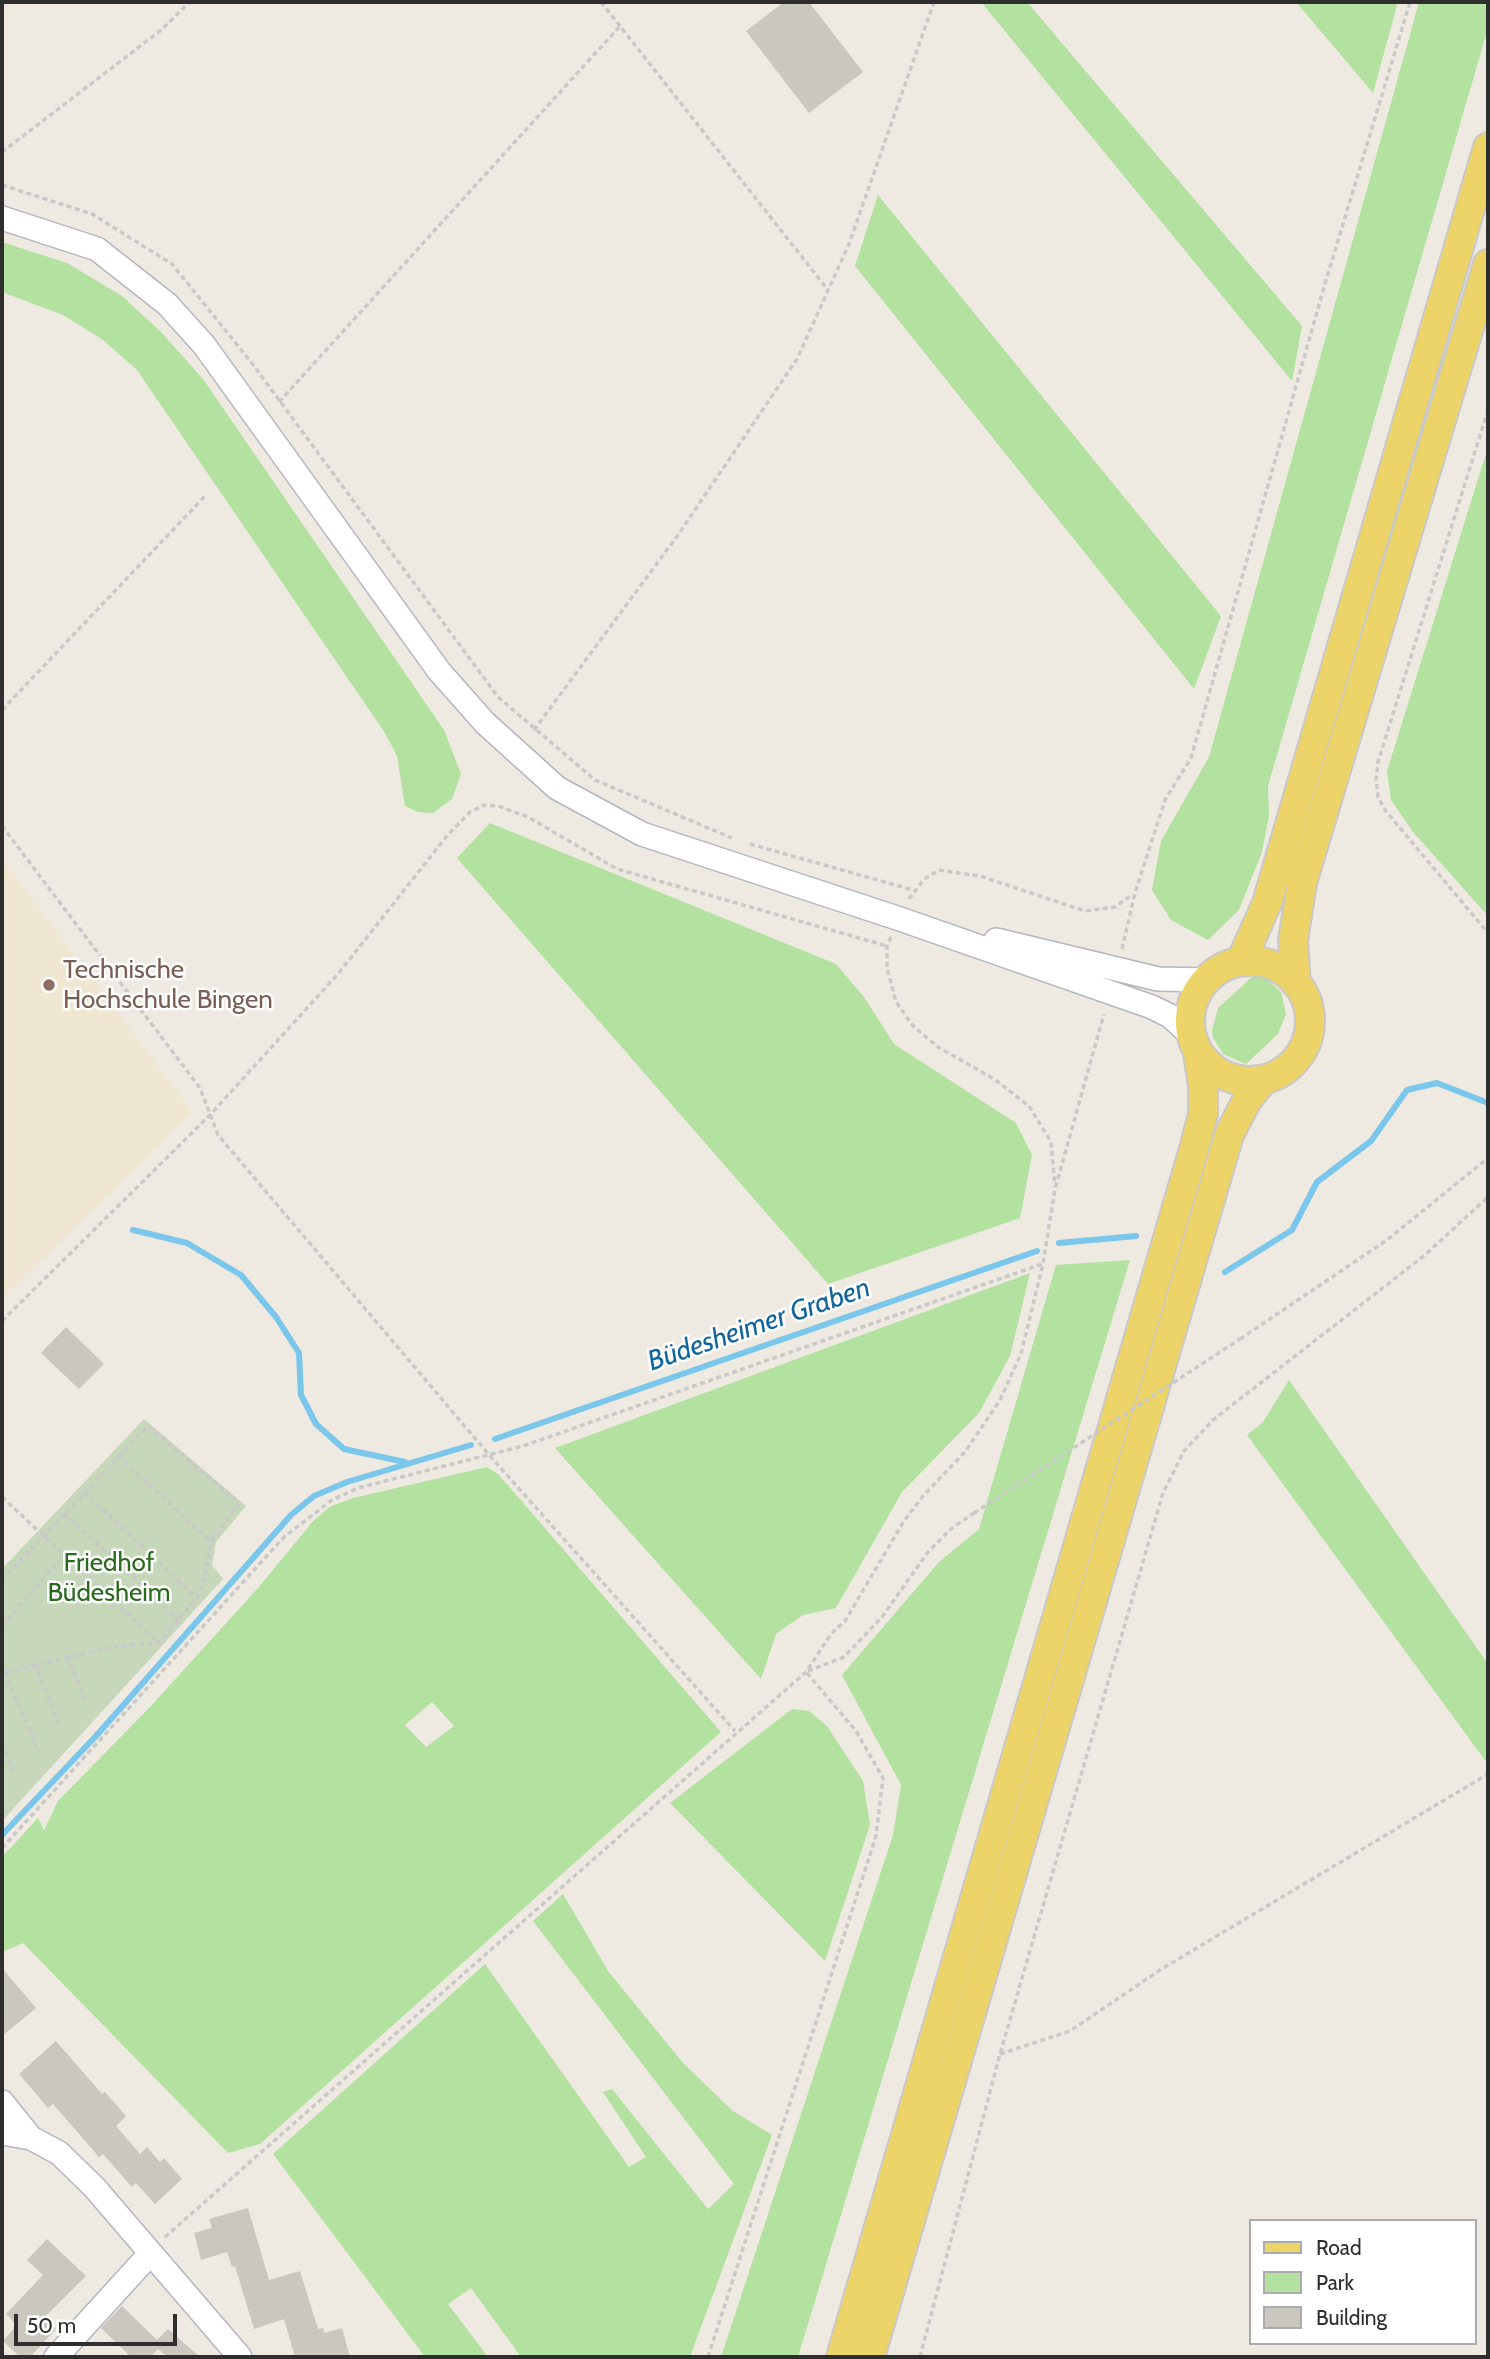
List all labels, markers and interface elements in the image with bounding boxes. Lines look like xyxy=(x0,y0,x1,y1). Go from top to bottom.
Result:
place label: Technische Hochschule Bingen xyxy=(63,954,273,1016)
marker: Technische Hochschule Bingen xyxy=(41,977,57,993)
water label: Büdesheimer Graben xyxy=(643,1271,875,1379)
park label: Friedhof Büdesheim xyxy=(47,1547,171,1608)
legend xyxy=(1248,2219,1476,2345)
text: Road xyxy=(1316,2235,1362,2260)
text: Park xyxy=(1316,2270,1354,2295)
scale bar xyxy=(18,2300,180,2344)
text: Building xyxy=(1316,2305,1387,2330)
text: 50 m xyxy=(27,2313,76,2338)

